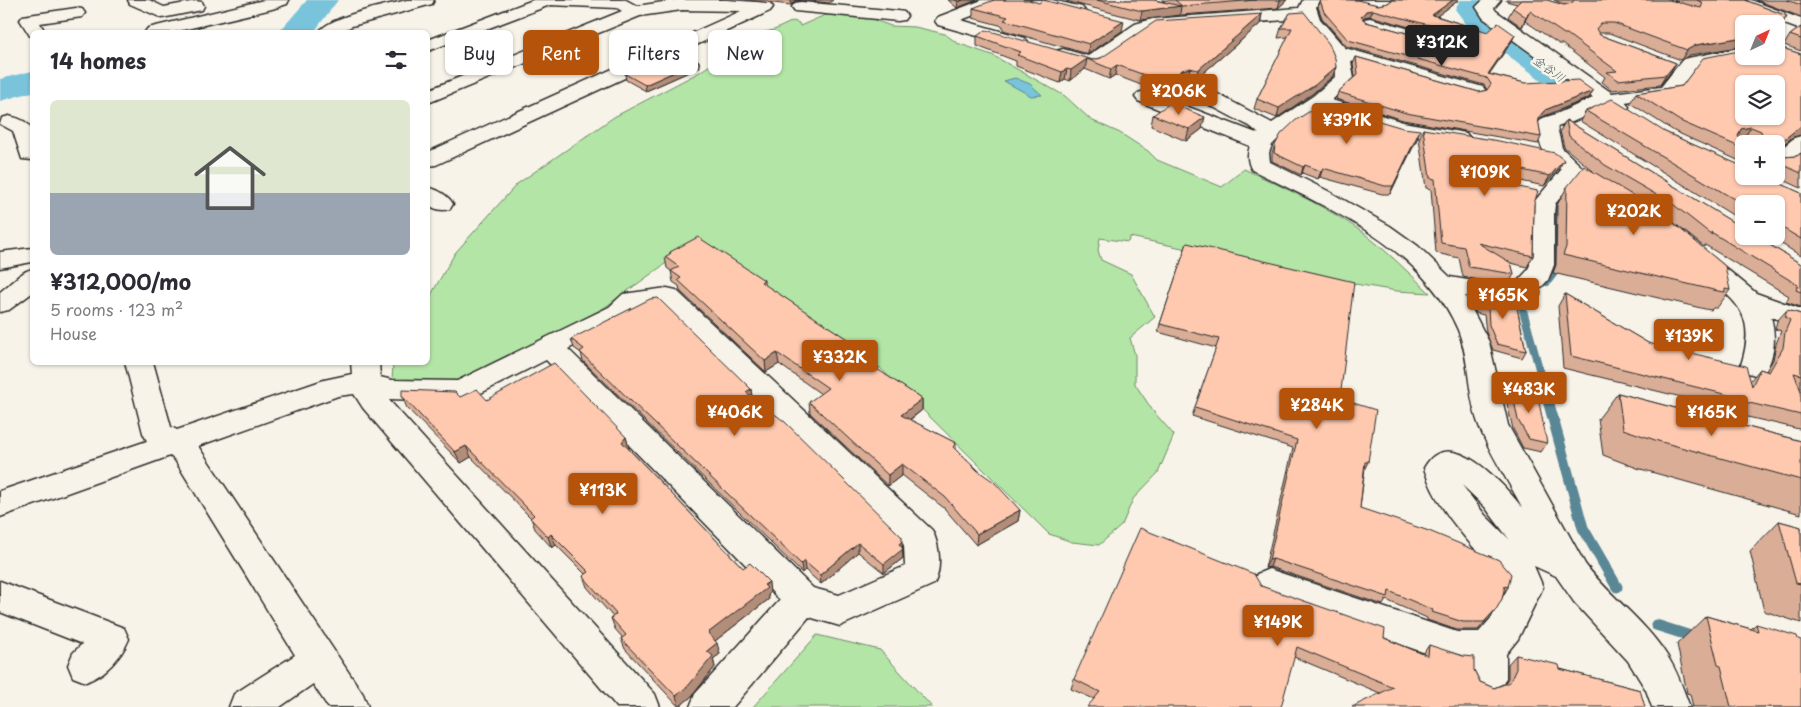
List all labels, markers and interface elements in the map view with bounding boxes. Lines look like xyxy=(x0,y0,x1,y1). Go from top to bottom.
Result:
north arrow xyxy=(1735,15,1785,65)
map controls xyxy=(1735,15,1785,245)
pin: ¥312K xyxy=(1407,24,1477,67)
text: ¥312K xyxy=(1416,29,1468,53)
chip: Buy xyxy=(445,30,513,75)
chip: Rent xyxy=(523,30,599,75)
chip: Filters xyxy=(609,30,698,75)
chip: New xyxy=(708,30,782,75)
text: 14 homes xyxy=(50,44,146,76)
icon: filters xyxy=(382,46,410,74)
water label: 金谷川 xyxy=(1530,50,1569,86)
pin: ¥206K xyxy=(1144,74,1214,116)
button: layers xyxy=(1735,75,1785,125)
text: ¥206K xyxy=(1151,78,1207,102)
pin: ¥391K xyxy=(1312,102,1382,145)
text: ¥391K xyxy=(1323,107,1371,131)
icon: home xyxy=(185,133,275,223)
button: + xyxy=(1735,135,1785,185)
pin: ¥109K xyxy=(1450,154,1520,197)
text: ¥109K xyxy=(1460,159,1510,183)
pin: ¥202K xyxy=(1599,194,1669,236)
button: − xyxy=(1735,195,1785,245)
text: ¥202K xyxy=(1607,198,1661,222)
text: ¥312,000/mo xyxy=(50,265,191,297)
pin: ¥165K xyxy=(1468,278,1538,320)
text: ¥165K xyxy=(1478,282,1528,306)
text: 5 rooms · 123 m² xyxy=(50,297,183,321)
pin: ¥139K xyxy=(1654,318,1724,361)
text: House xyxy=(50,321,97,345)
text: ¥139K xyxy=(1665,323,1713,347)
pin: ¥332K xyxy=(805,340,875,382)
text: ¥332K xyxy=(813,344,867,368)
pin: ¥483K xyxy=(1494,372,1564,414)
text: ¥483K xyxy=(1503,376,1555,400)
pin: ¥284K xyxy=(1282,388,1352,430)
text: ¥284K xyxy=(1290,392,1344,416)
pin: ¥406K xyxy=(700,394,770,437)
pin: ¥165K xyxy=(1677,394,1747,437)
text: ¥406K xyxy=(707,399,763,423)
text: ¥165K xyxy=(1687,399,1737,423)
pin: ¥113K xyxy=(568,472,638,515)
text: ¥113K xyxy=(579,477,627,501)
pin: ¥149K xyxy=(1243,604,1313,647)
text: ¥149K xyxy=(1254,609,1302,633)

